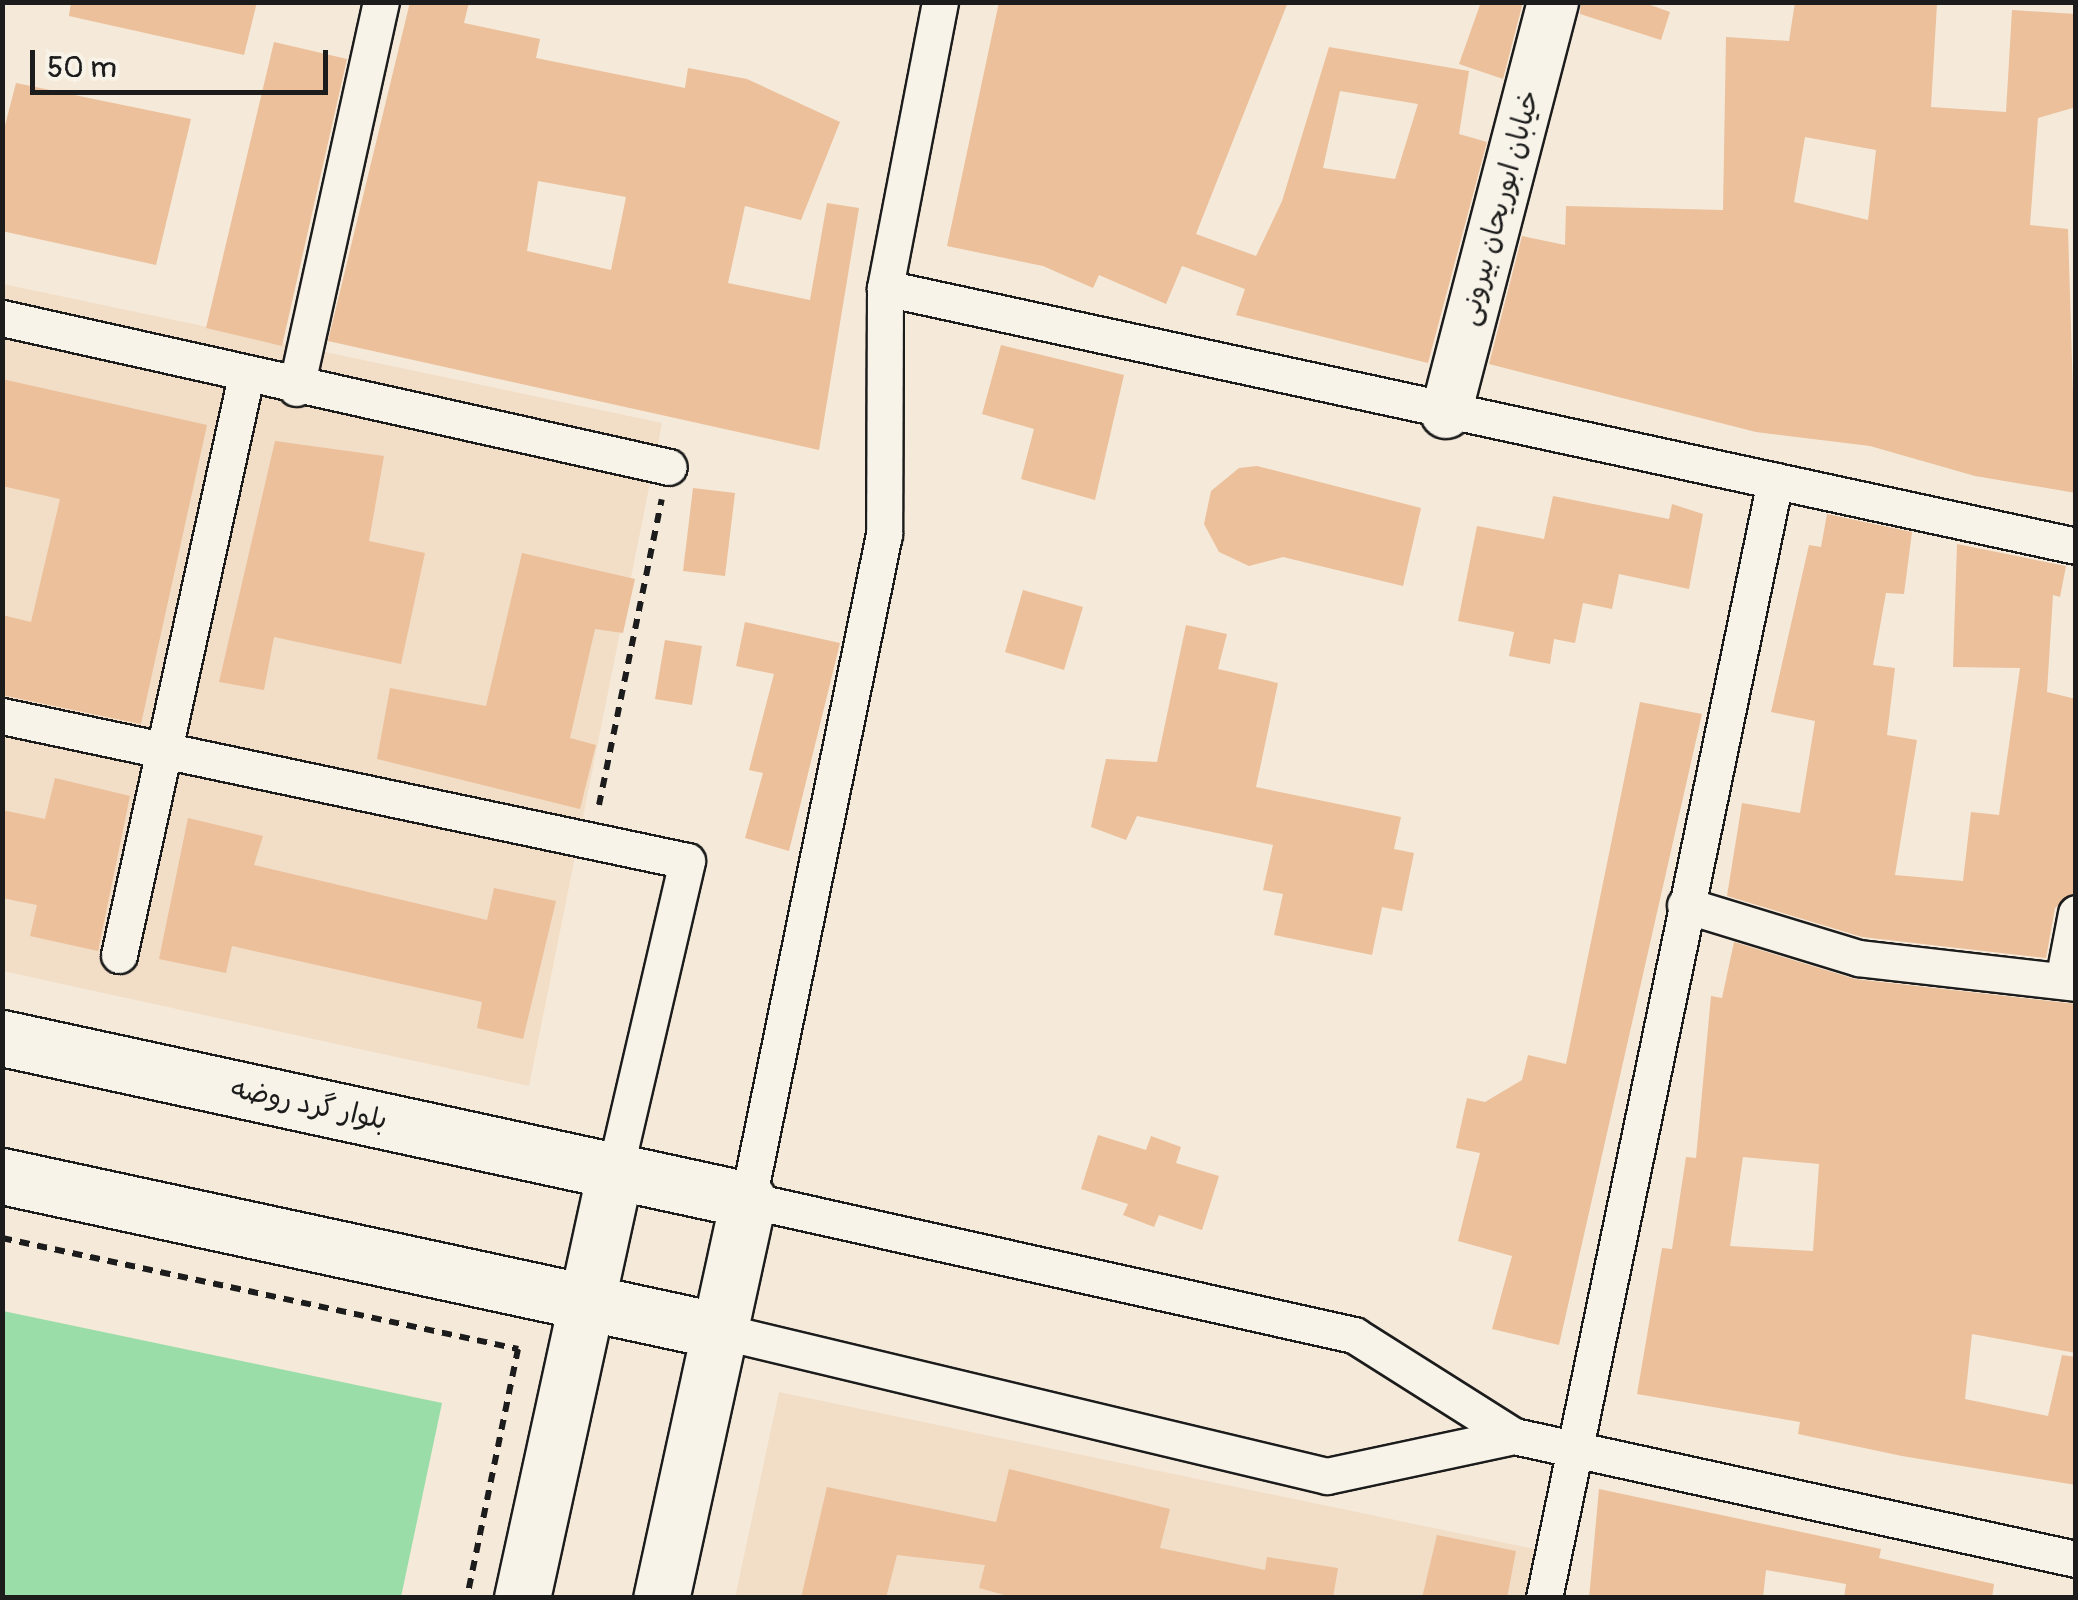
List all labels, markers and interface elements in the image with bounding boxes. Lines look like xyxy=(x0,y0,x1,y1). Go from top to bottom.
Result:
scale bar xyxy=(35,30,332,92)
text: 50 m xyxy=(47,49,117,86)
street label: خیابان ابوریحان بیرونی xyxy=(1452,87,1548,329)
street label: بلوار گرد روضه xyxy=(228,1072,390,1138)

